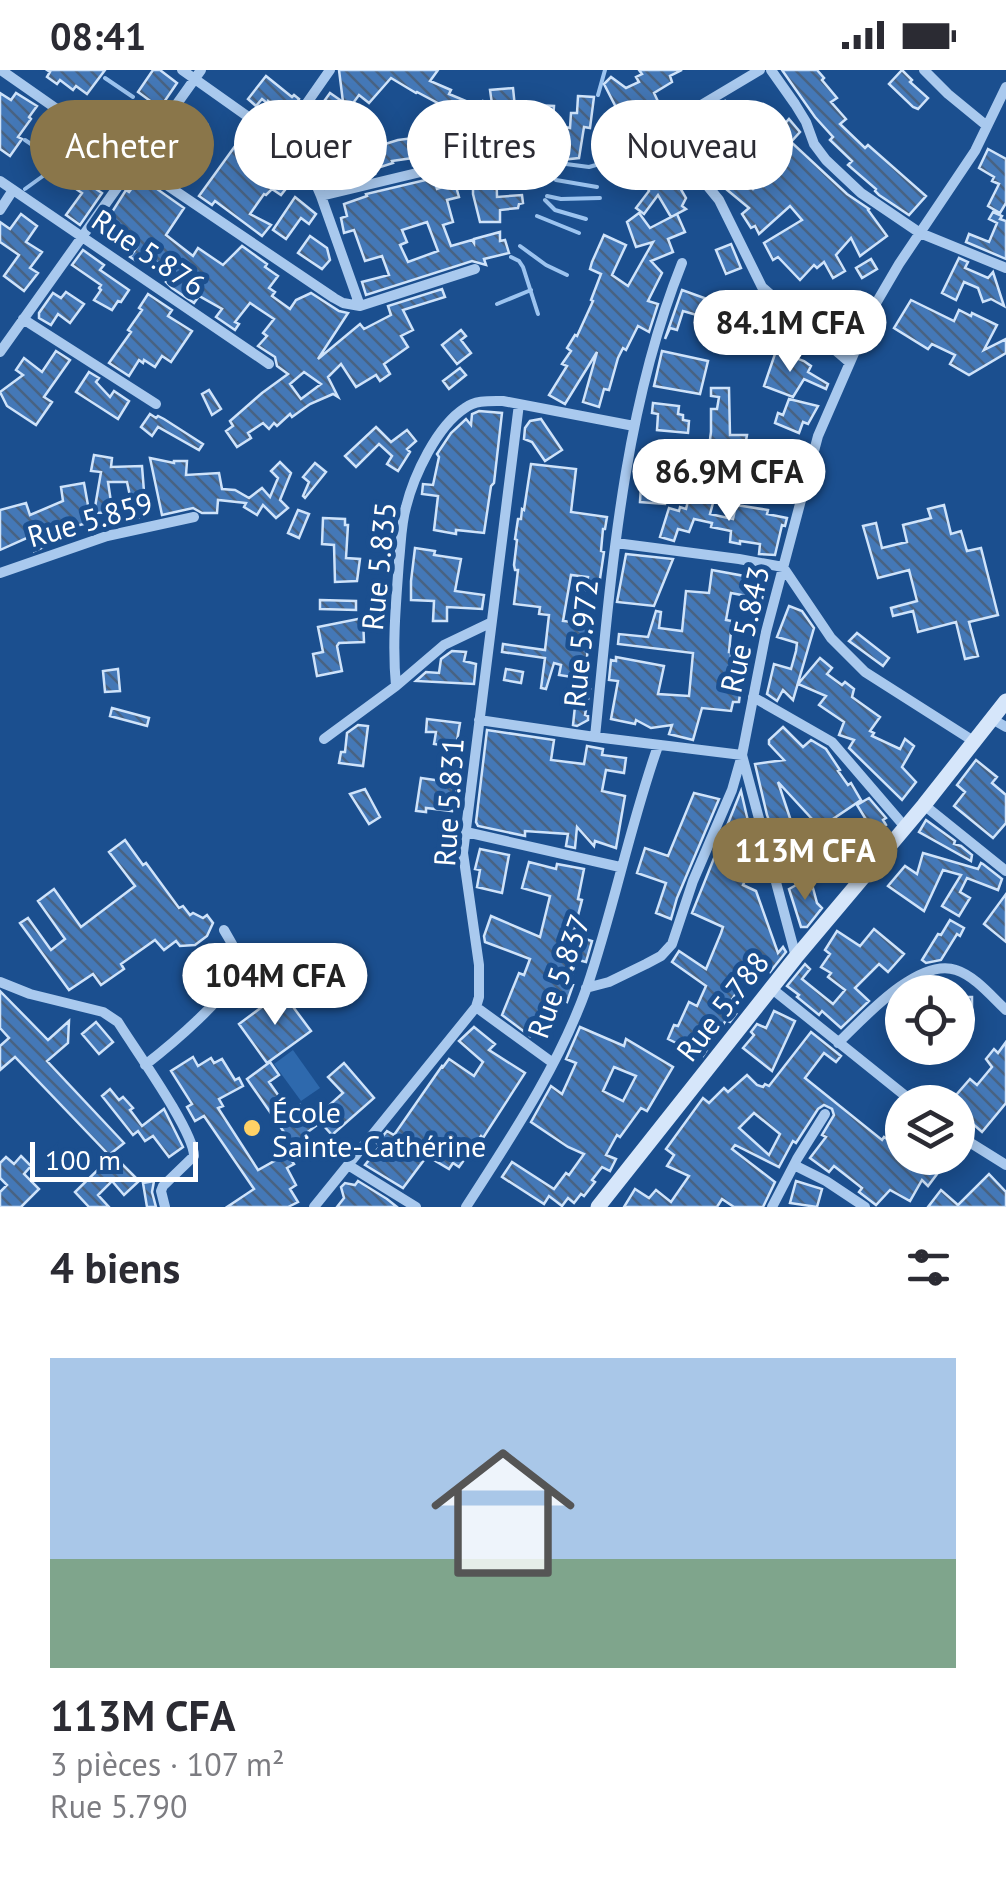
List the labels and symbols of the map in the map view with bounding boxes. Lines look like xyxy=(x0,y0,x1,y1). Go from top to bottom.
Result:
street label: Rue 5.876 xyxy=(85,200,213,304)
pin: 84.1M CFA xyxy=(676,290,904,375)
pin: 86.9M CFA xyxy=(615,439,843,524)
street label: Rue 5.859 xyxy=(23,483,157,555)
street label: Rue 5.835 xyxy=(352,500,404,632)
street label: Rue 5.843 xyxy=(711,562,777,696)
street label: Rue 5.972 xyxy=(554,577,606,709)
street label: Rue 5.831 xyxy=(424,736,472,868)
pin: 113M CFA xyxy=(702,818,908,903)
street label: Rue 5.837 xyxy=(518,909,598,1043)
pin: 104M CFA xyxy=(172,943,378,1028)
street label: Rue 5.788 xyxy=(667,943,777,1069)
place label: École Sainte-Cathérine xyxy=(272,1092,486,1165)
marker: École Sainte-Cathérine xyxy=(241,1117,263,1139)
scale bar xyxy=(30,1137,198,1182)

